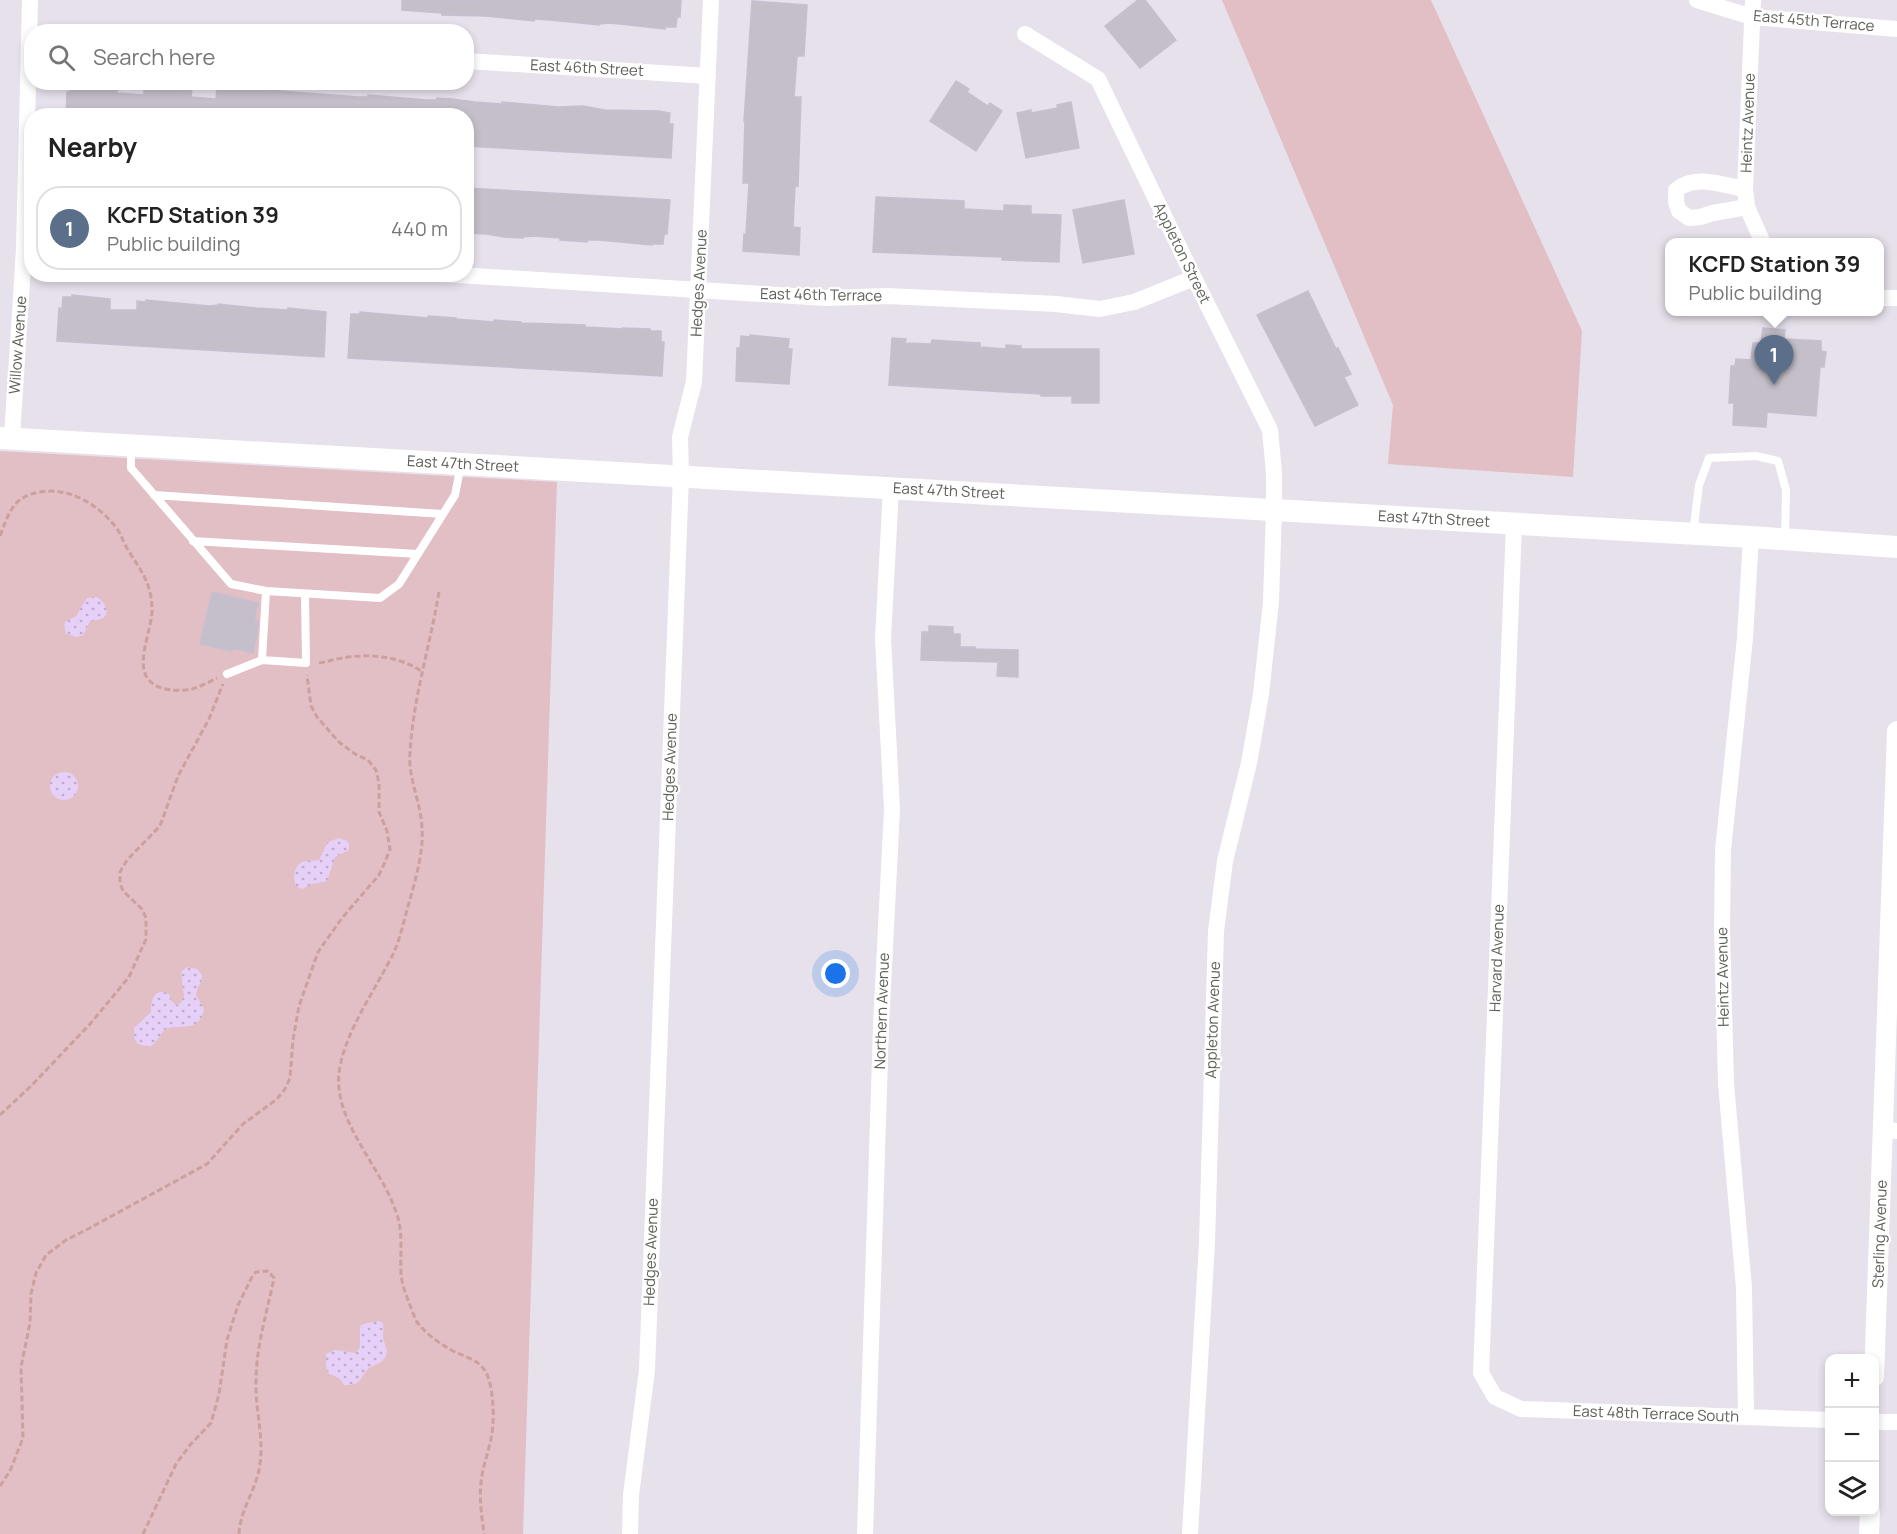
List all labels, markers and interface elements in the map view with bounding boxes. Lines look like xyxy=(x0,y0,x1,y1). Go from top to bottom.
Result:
street label: East 45th Terrace xyxy=(1753,5,1876,36)
search box xyxy=(24,24,474,90)
icon: search xyxy=(45,41,78,74)
text: Search here xyxy=(93,42,215,72)
street label: East 46th Street xyxy=(530,54,644,81)
street label: Heintz Avenue xyxy=(1735,73,1760,173)
text: Nearby xyxy=(48,129,137,165)
street label: Appleton Street xyxy=(1149,199,1216,307)
text: KCFD Station 39 xyxy=(107,200,279,230)
text: 1 xyxy=(65,215,74,242)
text: 440 m xyxy=(391,215,448,242)
street label: Hedges Avenue xyxy=(685,228,712,337)
text: Public building xyxy=(107,230,241,257)
popup xyxy=(1665,238,1884,316)
text: KCFD Station 39 xyxy=(1689,249,1860,279)
text: Public building xyxy=(1689,279,1822,306)
street label: East 46th Terrace xyxy=(760,283,882,306)
street label: Willow Avenue xyxy=(4,295,31,395)
pin: 1 xyxy=(1754,336,1794,385)
street label: East 47th Street xyxy=(406,450,520,477)
street label: East 47th Street xyxy=(892,477,1006,504)
street label: East 47th Street xyxy=(1377,505,1491,532)
street label: Hedges Avenue xyxy=(657,713,682,821)
street label: Harvard Avenue xyxy=(1484,903,1509,1012)
street label: Heintz Avenue xyxy=(1711,927,1734,1027)
street label: Northern Avenue xyxy=(869,952,894,1070)
your location xyxy=(821,959,850,988)
street label: Appleton Avenue xyxy=(1200,961,1225,1079)
street label: Sterling Avenue xyxy=(1867,1179,1892,1288)
street label: Hedges Avenue xyxy=(638,1198,663,1306)
map controls xyxy=(1825,1354,1879,1516)
button: + xyxy=(1825,1354,1879,1408)
street label: East 48th Terrace South xyxy=(1573,1400,1740,1427)
button: − xyxy=(1825,1408,1879,1462)
button: layers xyxy=(1825,1462,1879,1516)

